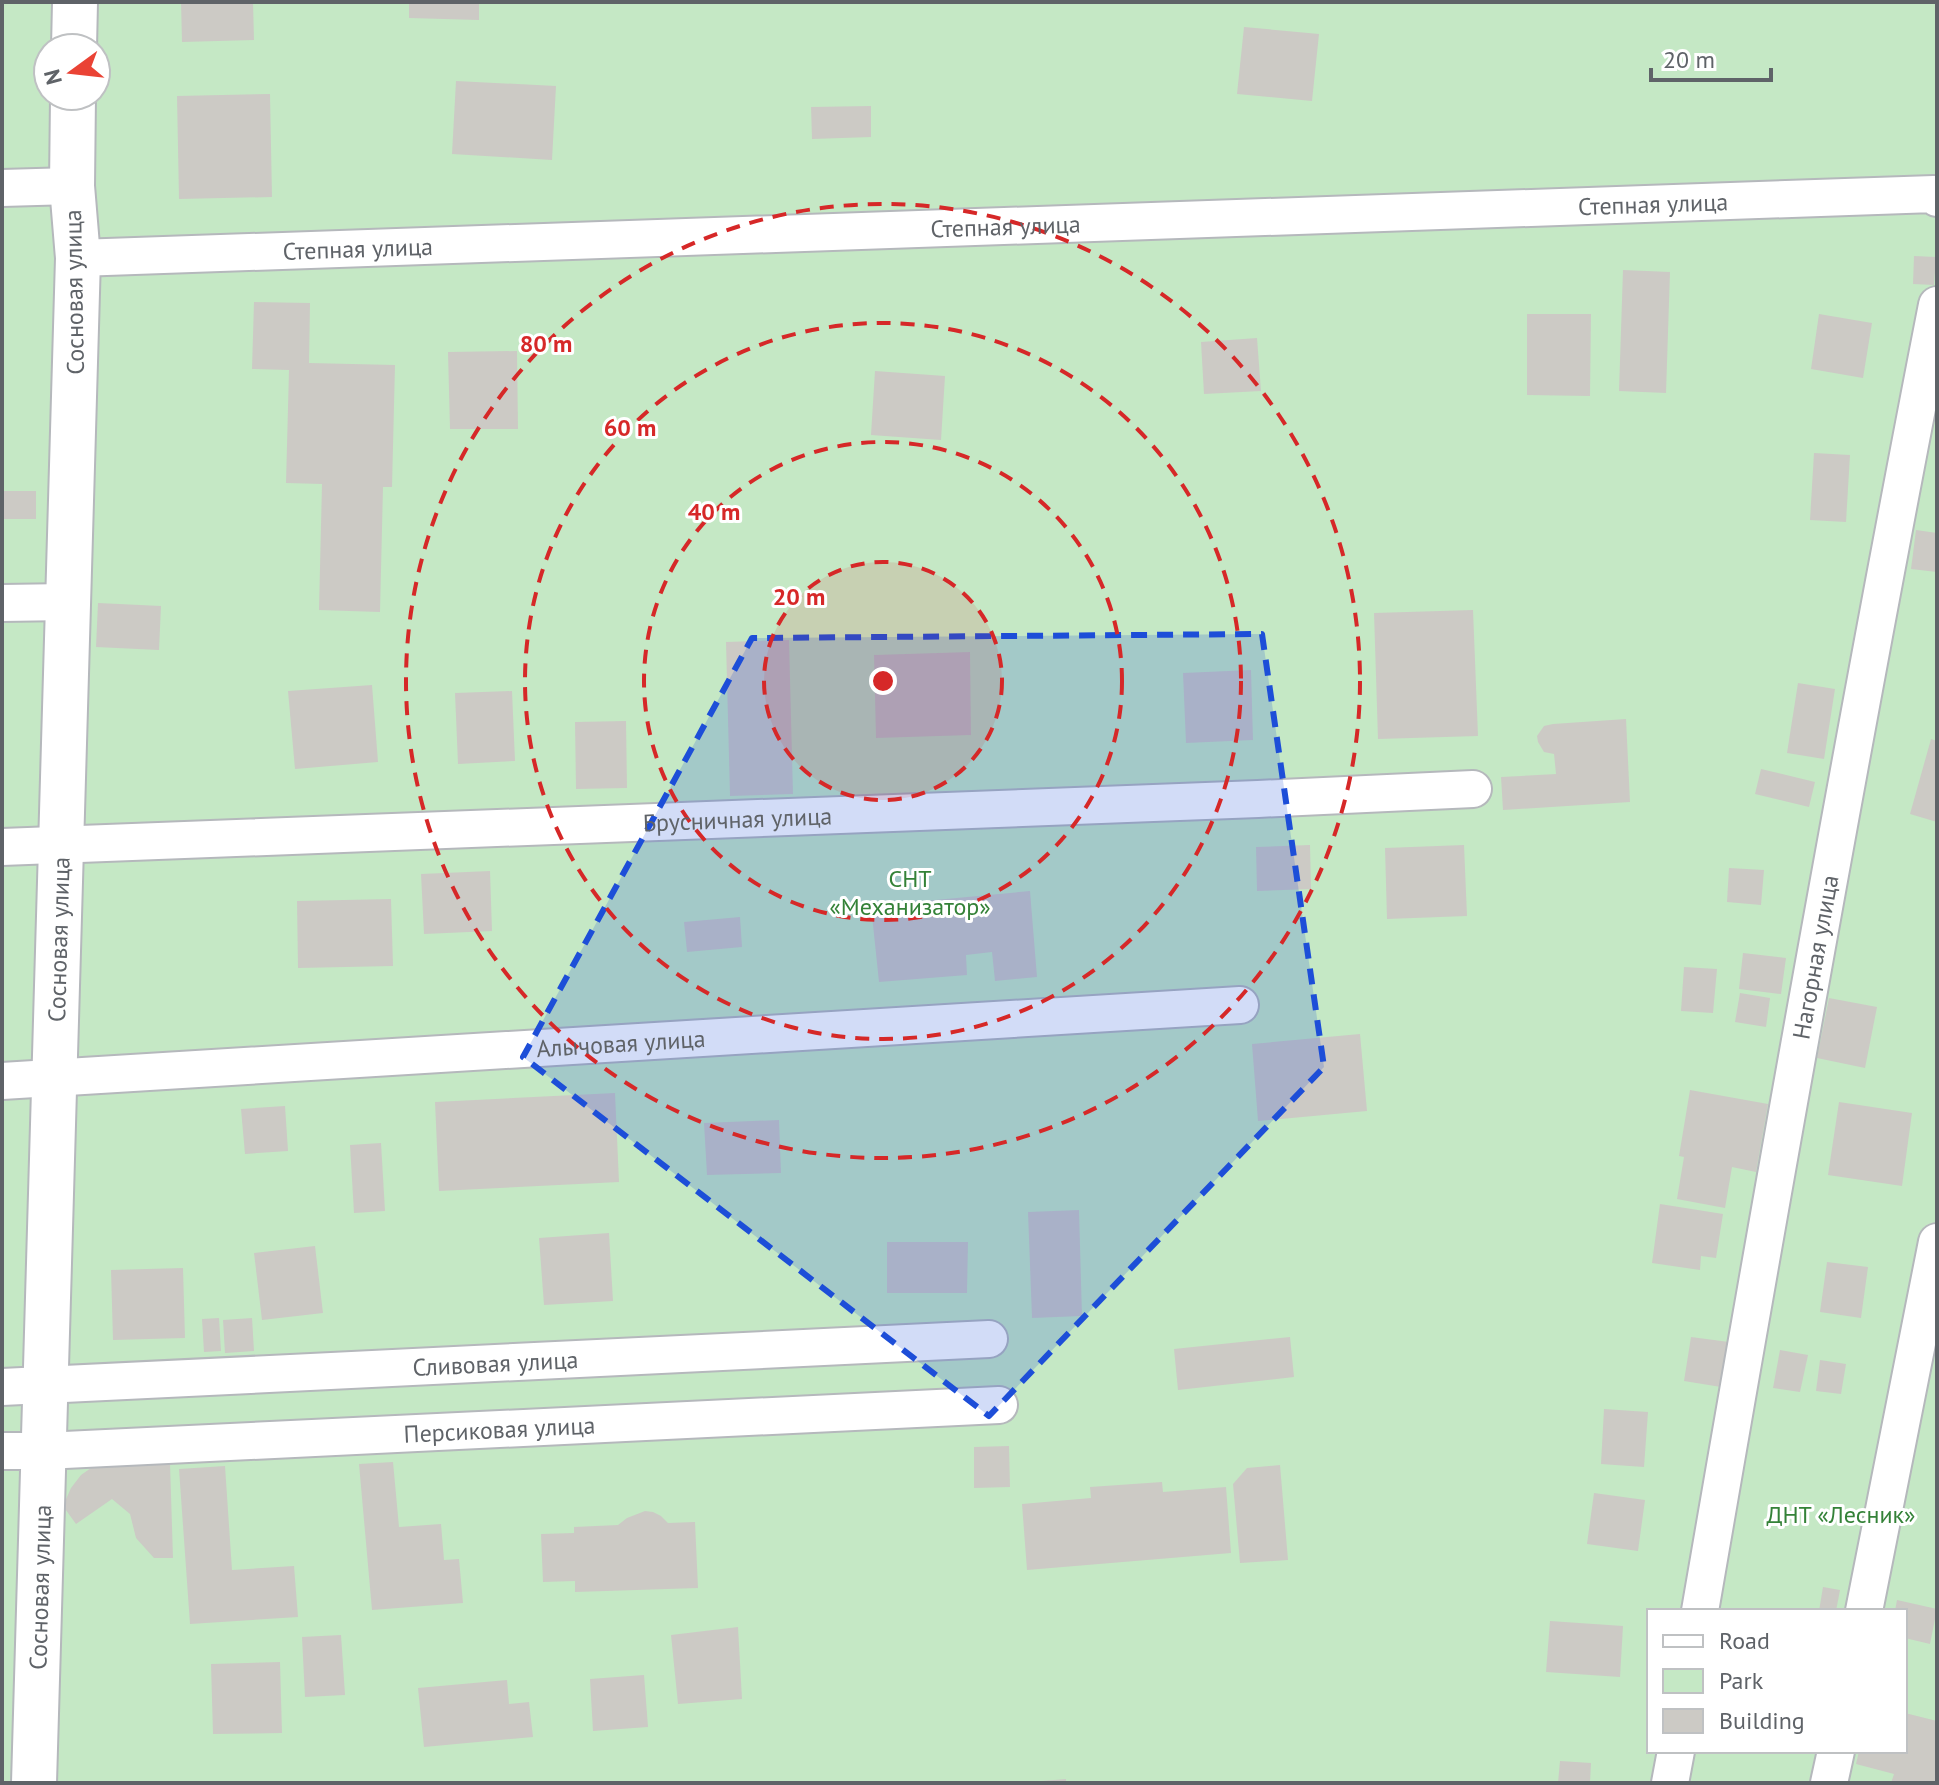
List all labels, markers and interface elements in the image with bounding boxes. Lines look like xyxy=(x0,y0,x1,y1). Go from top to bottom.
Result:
north arrow xyxy=(32,32,112,112)
scale bar xyxy=(1651,32,1771,82)
text: 20 m xyxy=(1663,44,1715,75)
text: N xyxy=(37,67,68,88)
street label: Степная улица xyxy=(1577,186,1729,222)
street label: Степная улица xyxy=(930,208,1081,244)
street label: Сосновая улица xyxy=(57,209,91,375)
street label: Степная улица xyxy=(282,230,433,266)
text: 80 m xyxy=(520,328,572,359)
text: 60 m xyxy=(604,412,656,443)
text: 40 m xyxy=(688,496,740,527)
text: 20 m xyxy=(773,581,825,612)
centre of rings xyxy=(869,667,897,695)
street label: Брусничная улица xyxy=(642,800,833,838)
street label: Сосновая улица xyxy=(40,856,76,1022)
park label: СНТ «Механизатор» xyxy=(829,863,991,922)
street label: Нагорная улица xyxy=(1785,872,1845,1042)
street label: Алычовая улица xyxy=(535,1022,706,1064)
street label: Сливовая улица xyxy=(412,1343,579,1383)
street label: Персиковая улица xyxy=(403,1409,596,1449)
park label: ДНТ «Лесник» xyxy=(1766,1499,1916,1530)
street label: Сосновая улица xyxy=(22,1504,58,1670)
legend xyxy=(1647,1609,1907,1753)
text: Road xyxy=(1719,1625,1770,1656)
text: Park xyxy=(1719,1665,1764,1696)
text: Building xyxy=(1719,1705,1805,1736)

